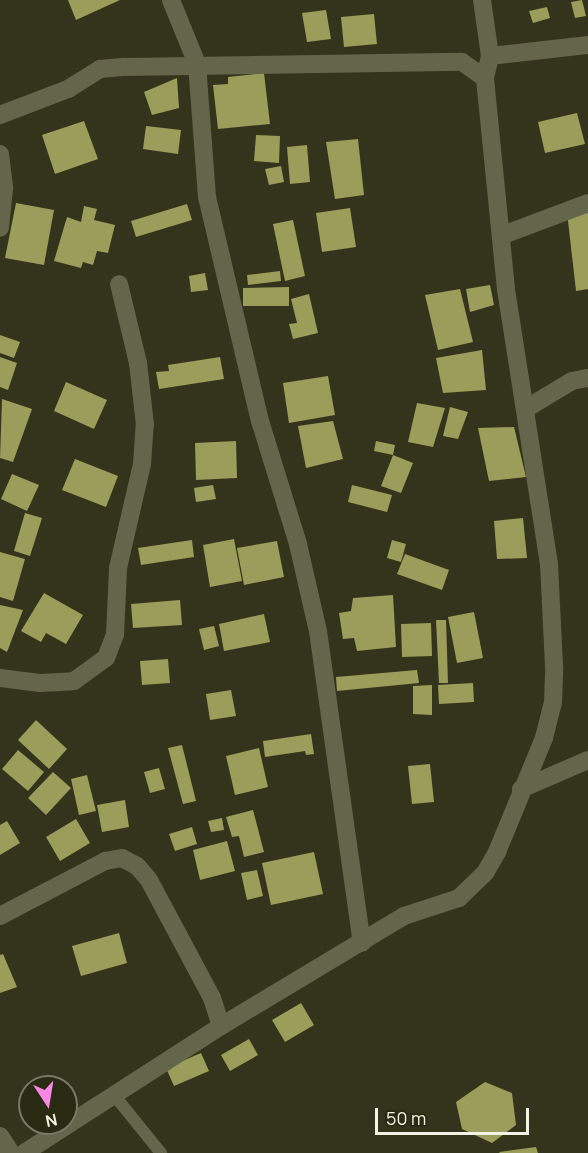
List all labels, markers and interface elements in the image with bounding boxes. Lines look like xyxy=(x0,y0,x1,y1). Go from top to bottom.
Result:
north arrow xyxy=(18,1075,78,1135)
scale bar xyxy=(378,1096,532,1134)
text: 50 m xyxy=(386,1106,426,1130)
text: N xyxy=(43,1109,59,1133)

